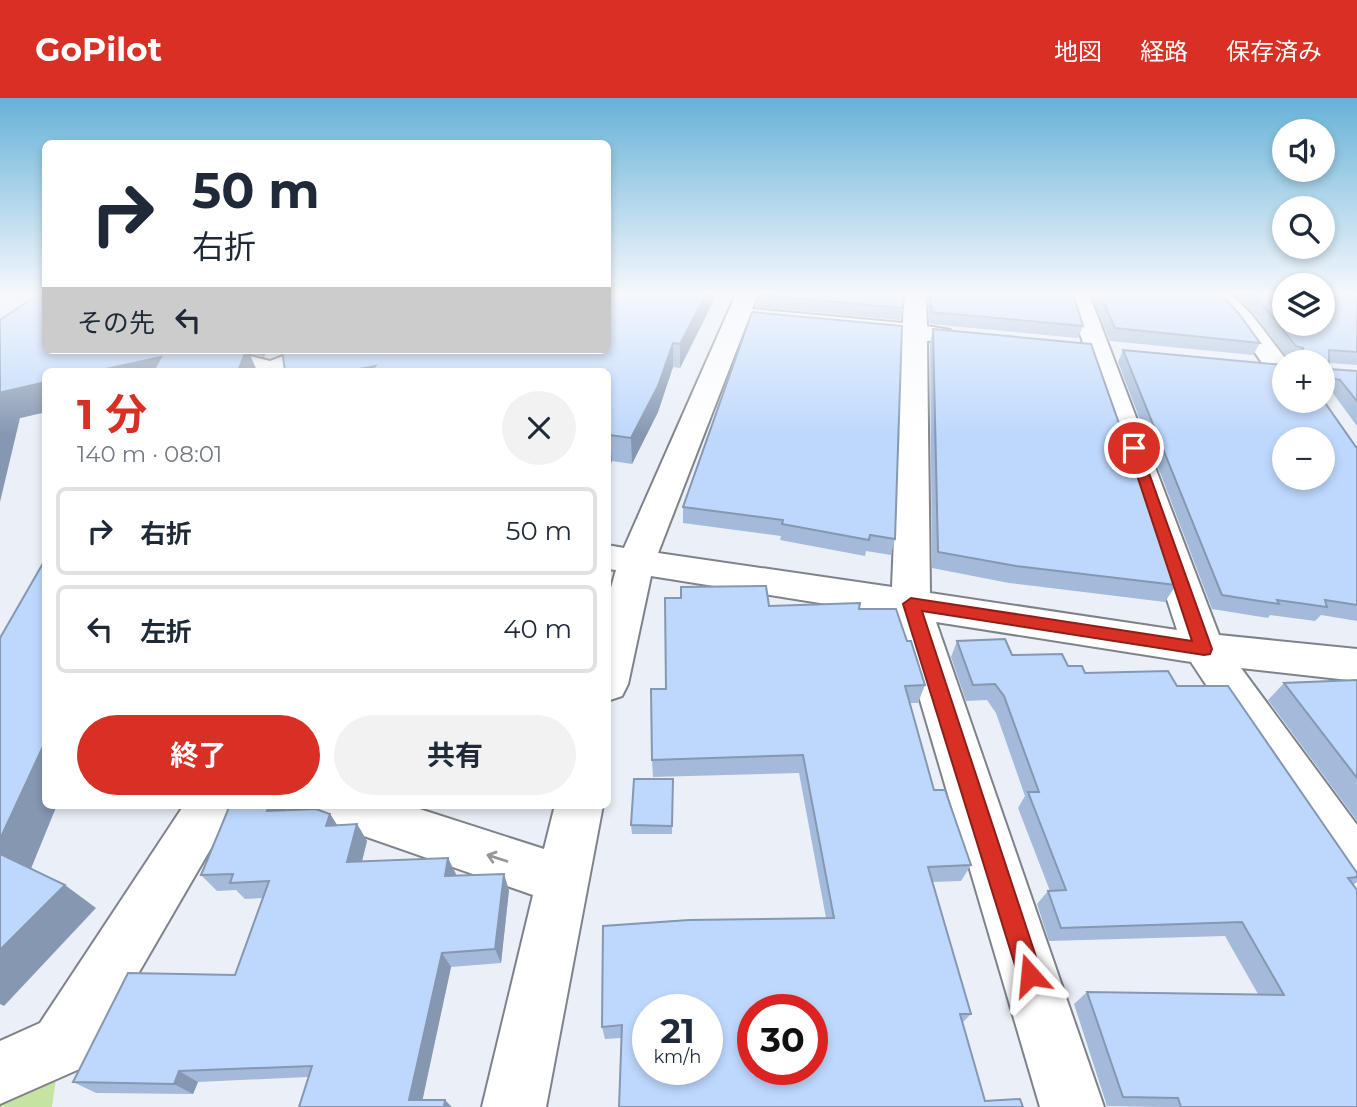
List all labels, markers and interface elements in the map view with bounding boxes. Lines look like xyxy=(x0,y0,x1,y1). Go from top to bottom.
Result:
text: GoPilot xyxy=(35,29,162,69)
text: 地図 xyxy=(1054,37,1102,66)
text: 経路 xyxy=(1140,37,1188,66)
text: 保存済み xyxy=(1226,37,1322,66)
map controls xyxy=(1272,119,1335,490)
button: sound xyxy=(1272,119,1335,182)
text: 50 m xyxy=(192,161,320,220)
icon: right xyxy=(77,168,168,259)
button: search xyxy=(1272,196,1335,259)
text: 右折 xyxy=(192,227,256,266)
button: layers xyxy=(1272,273,1335,336)
icon: left xyxy=(169,301,207,339)
text: その先 xyxy=(77,307,155,339)
button: + xyxy=(1272,350,1335,413)
text: 1 分 xyxy=(77,388,147,440)
button: close xyxy=(502,391,576,465)
pin xyxy=(1104,418,1164,478)
button: − xyxy=(1272,427,1335,490)
icon: arrive xyxy=(1115,429,1153,467)
text: 140 m · 08:01 xyxy=(77,440,222,468)
icon: right xyxy=(81,512,119,550)
text: 50 m xyxy=(506,515,572,547)
text: 右折 xyxy=(140,518,192,550)
icon: left xyxy=(81,610,119,648)
text: 40 m xyxy=(503,613,572,645)
text: 左折 xyxy=(140,616,192,648)
button: 終了 xyxy=(77,715,320,795)
button: 共有 xyxy=(334,715,576,795)
one-way arrow xyxy=(487,851,509,863)
position arrow xyxy=(993,938,1067,1012)
speed limit sign: 30 xyxy=(737,994,828,1085)
text: 21 xyxy=(660,1009,695,1052)
text: km/h xyxy=(653,1046,702,1068)

